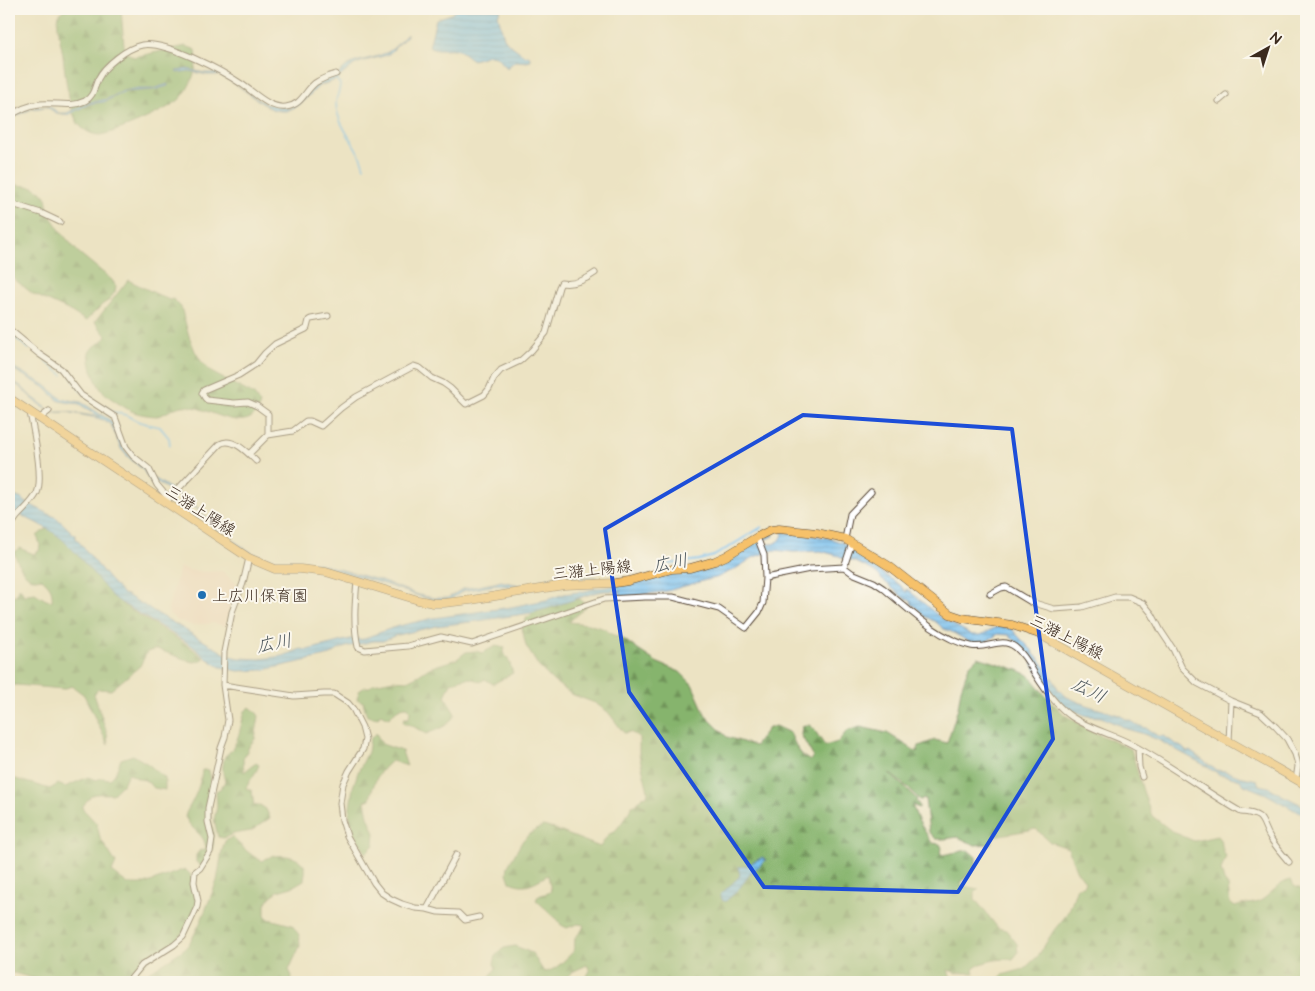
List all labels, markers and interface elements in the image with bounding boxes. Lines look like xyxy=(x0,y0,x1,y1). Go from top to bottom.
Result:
north arrow xyxy=(1242,22,1292,72)
text: N xyxy=(1266,28,1285,49)
street label: 三潴上陽線 xyxy=(161,480,240,542)
water label: 広川 xyxy=(650,548,690,579)
street label: 三潴上陽線 xyxy=(551,555,633,585)
place label: 上広川保育園 xyxy=(212,585,308,607)
marker: 上広川保育園 xyxy=(196,589,208,601)
street label: 三潴上陽線 xyxy=(1026,609,1107,665)
water label: 広川 xyxy=(254,628,294,659)
water label: 広川 xyxy=(1067,671,1110,710)

